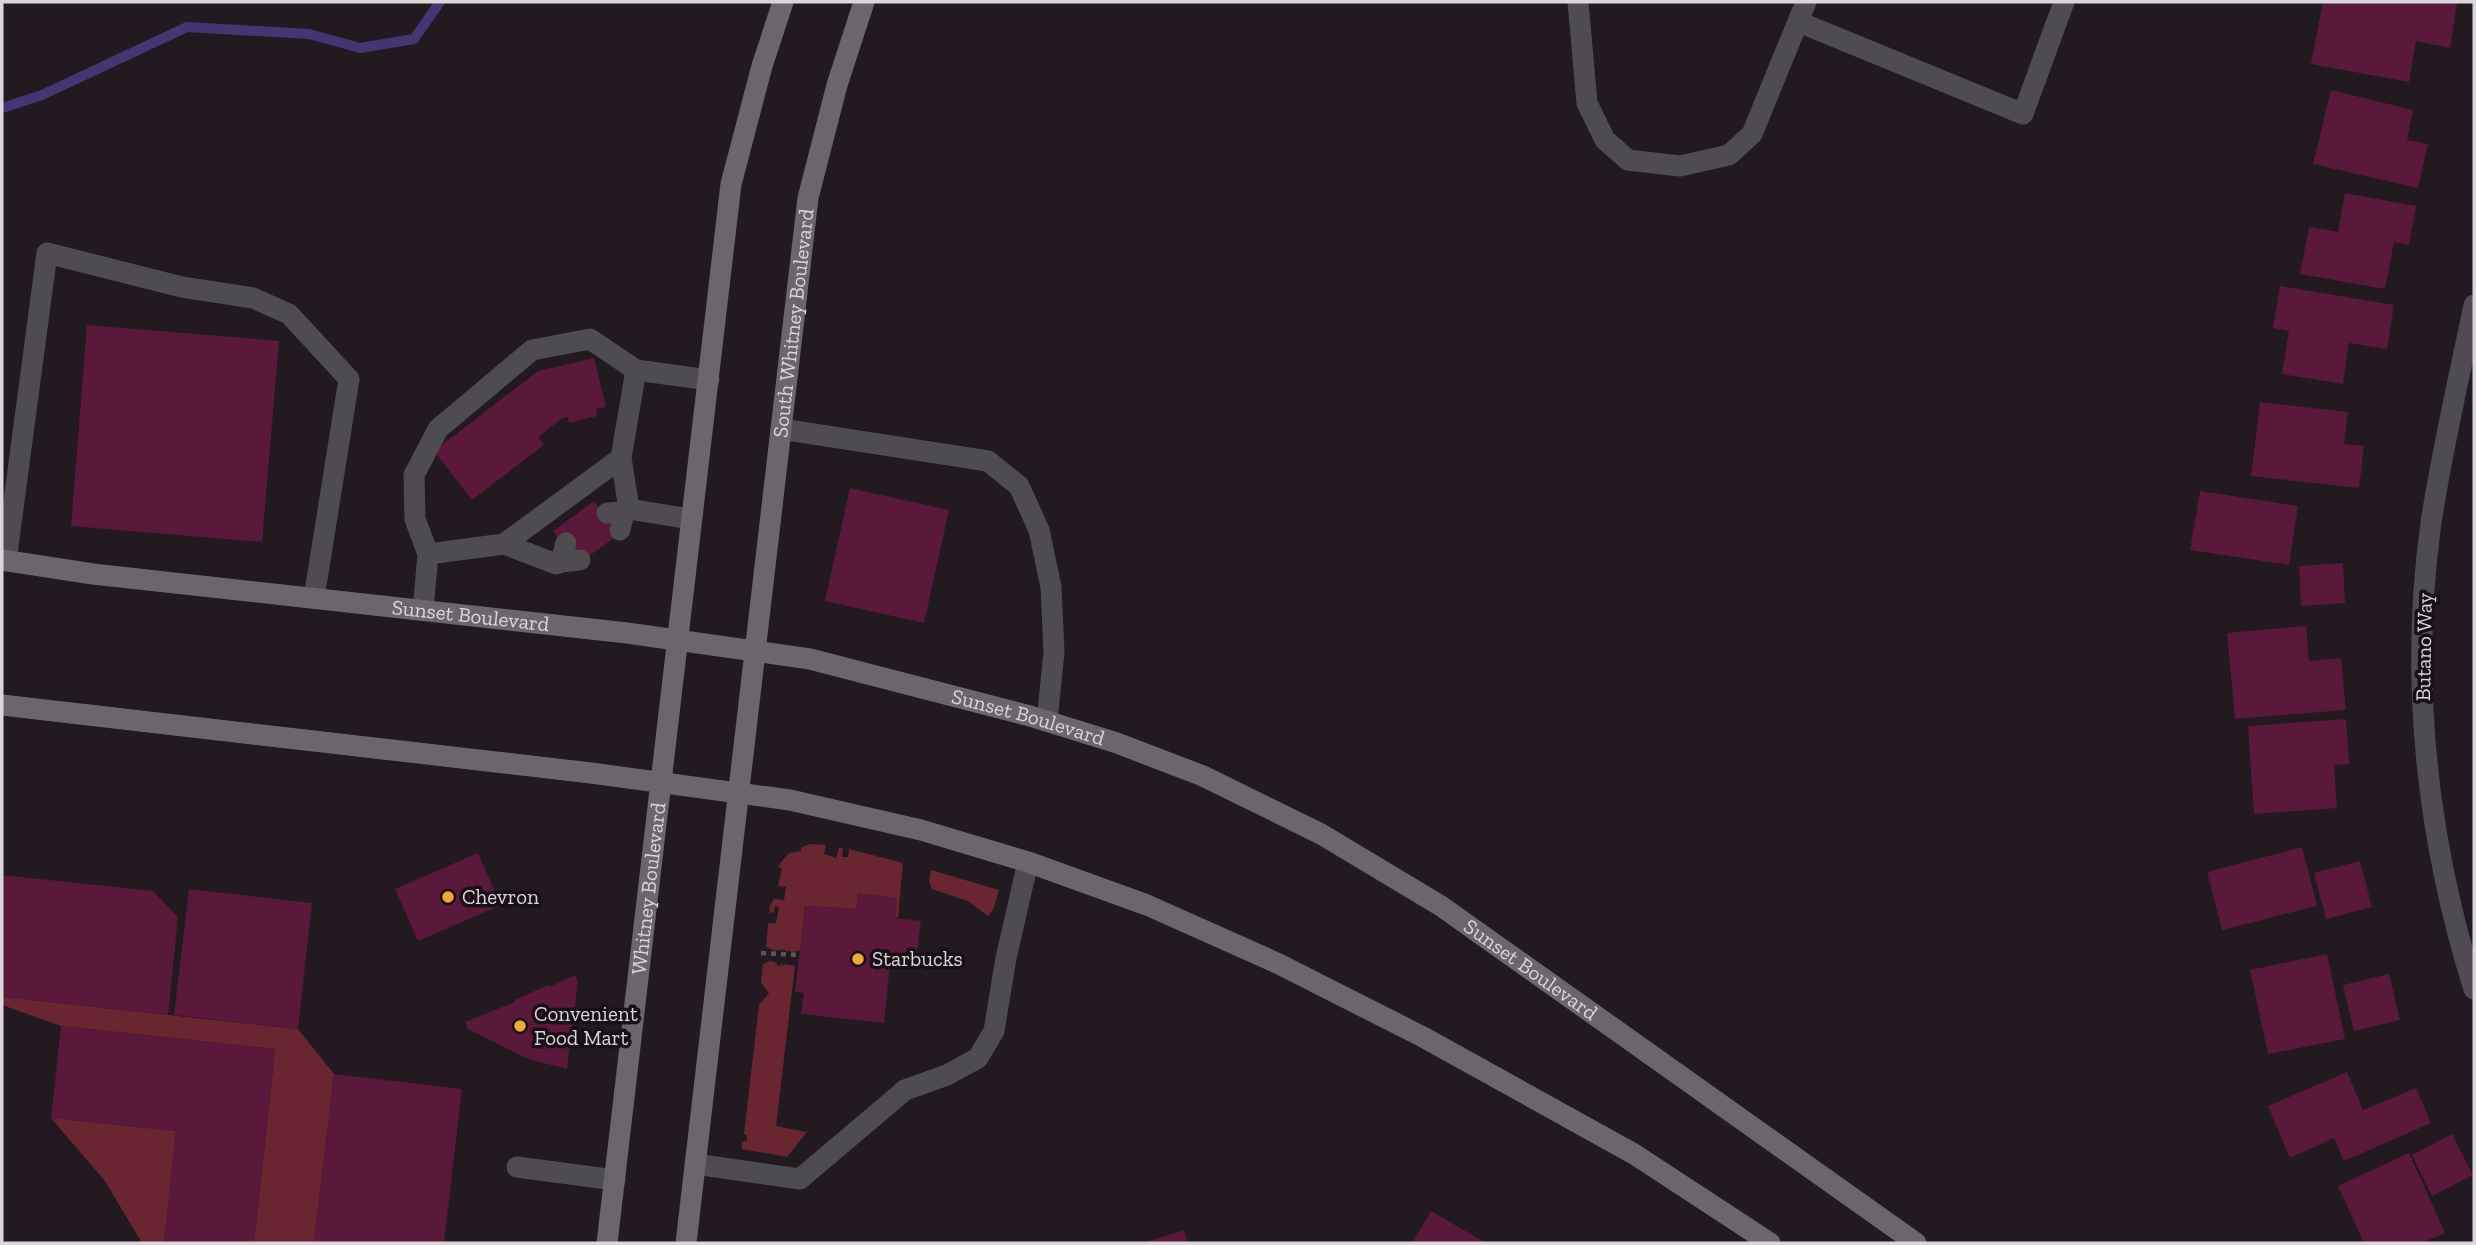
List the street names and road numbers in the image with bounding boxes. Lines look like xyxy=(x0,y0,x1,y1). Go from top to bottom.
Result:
street label: South Whitney Boulevard xyxy=(767,207,819,439)
street label: Butano Way xyxy=(2410,592,2437,701)
street label: Sunset Boulevard xyxy=(391,594,551,636)
street label: Sunset Boulevard xyxy=(949,683,1109,751)
street label: Whitney Boulevard xyxy=(626,800,671,976)
street label: Sunset Boulevard xyxy=(1459,913,1603,1025)

